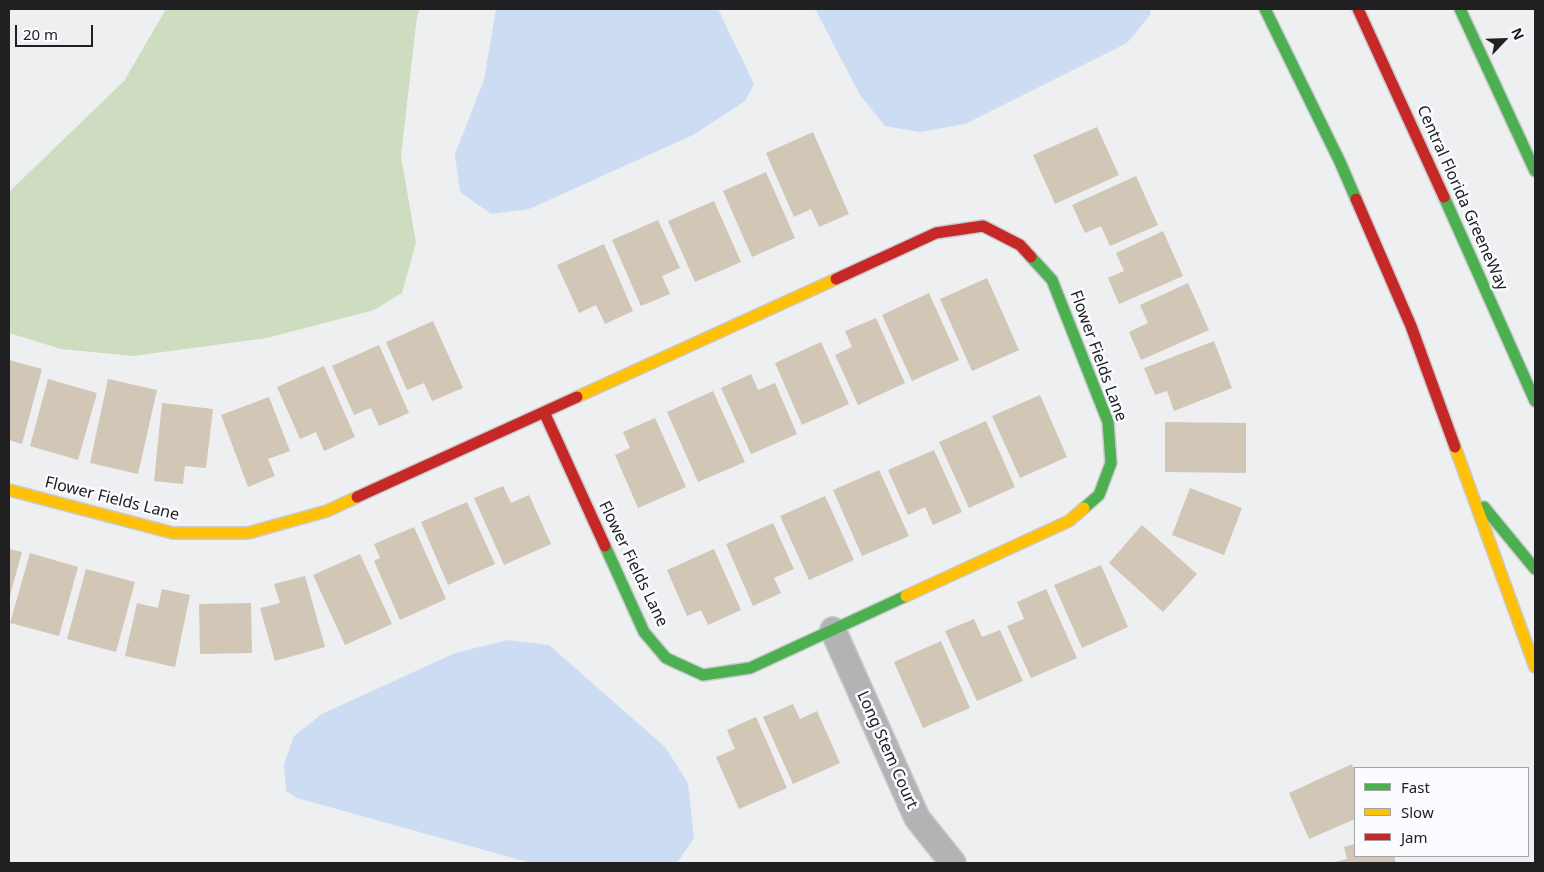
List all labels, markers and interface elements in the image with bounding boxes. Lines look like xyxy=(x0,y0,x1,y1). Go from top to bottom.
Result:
scale bar xyxy=(18,15,95,47)
north arrow xyxy=(1479,15,1529,65)
text: 20 m xyxy=(23,24,58,44)
text: N xyxy=(1507,25,1529,43)
street label: Central Florida GreeneWay xyxy=(1412,102,1512,294)
street label: Flower Fields Lane xyxy=(1065,288,1131,424)
street label: Flower Fields Lane xyxy=(43,473,181,525)
street label: Flower Fields Lane xyxy=(594,498,672,630)
street label: Long Stem Court xyxy=(852,688,922,812)
legend xyxy=(1354,767,1529,857)
text: Fast xyxy=(1401,777,1430,797)
text: Slow xyxy=(1401,802,1434,822)
text: Jam xyxy=(1401,827,1428,847)

